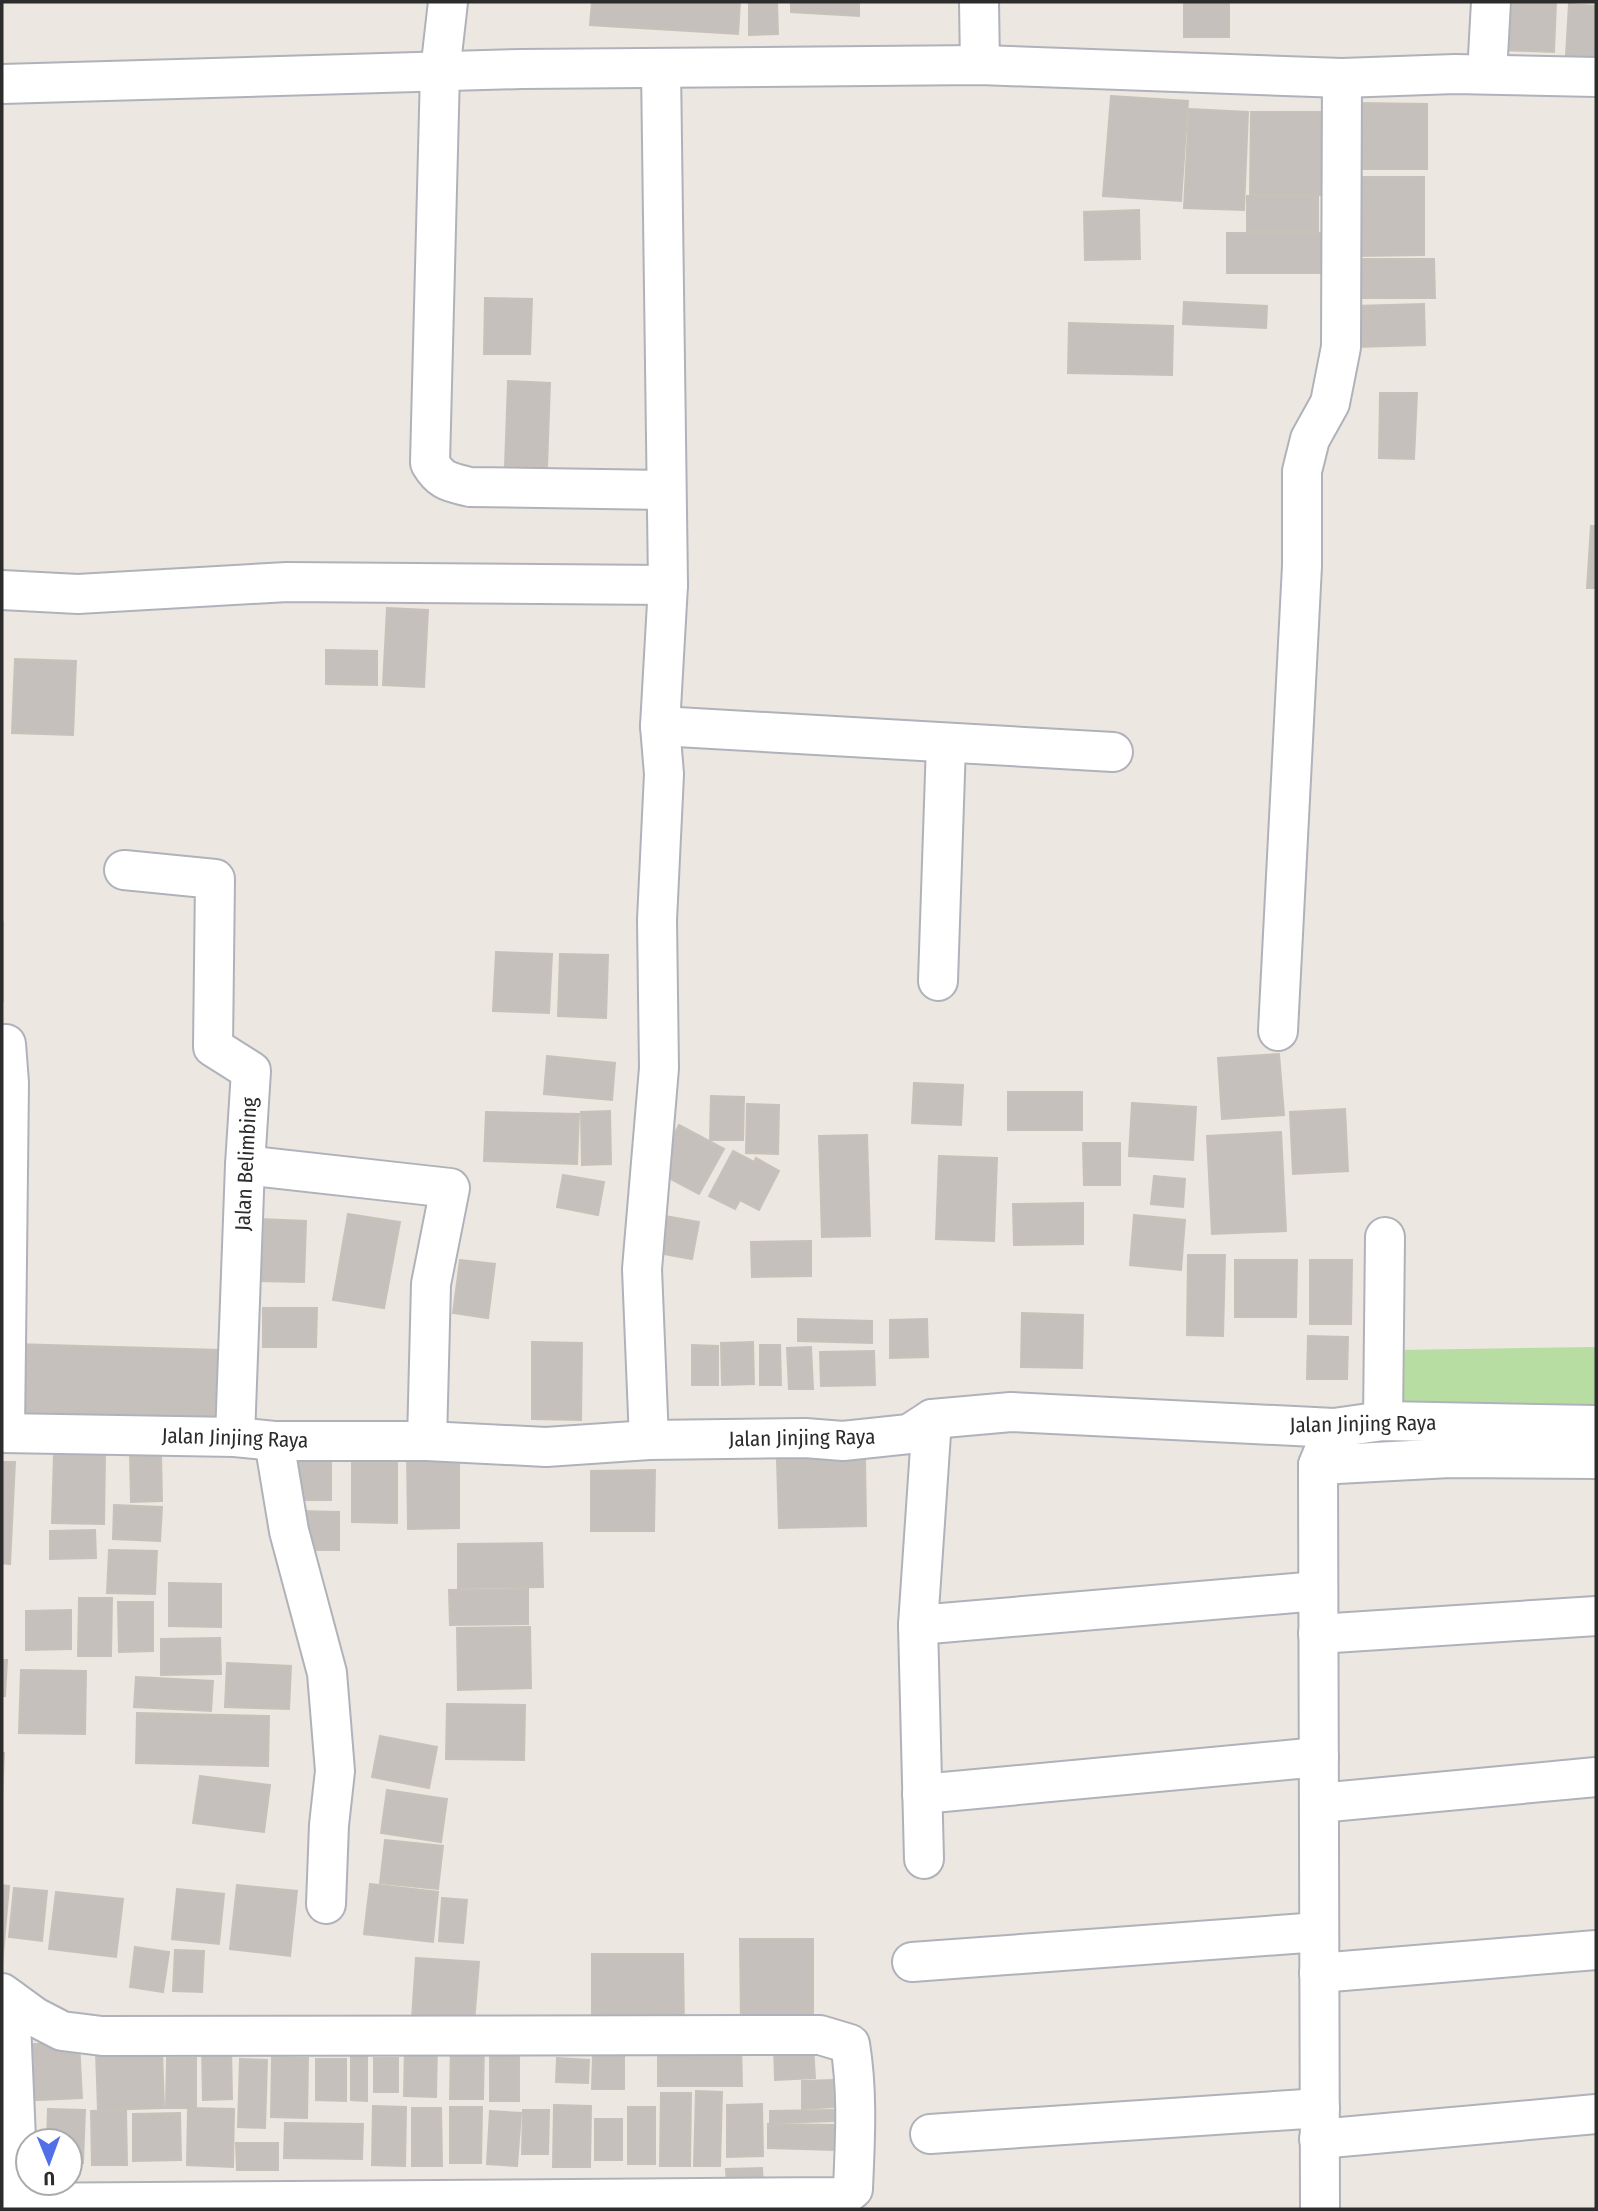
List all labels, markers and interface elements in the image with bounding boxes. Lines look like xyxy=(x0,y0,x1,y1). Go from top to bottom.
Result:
street label: Jalan Belimbing xyxy=(230,1096,262,1231)
street label: Jalan Jinjing Raya xyxy=(1289,1410,1437,1438)
street label: Jalan Jinjing Raya xyxy=(161,1422,309,1454)
street label: Jalan Jinjing Raya xyxy=(728,1424,876,1452)
north arrow xyxy=(14,2127,84,2197)
text: U xyxy=(44,2167,55,2190)

